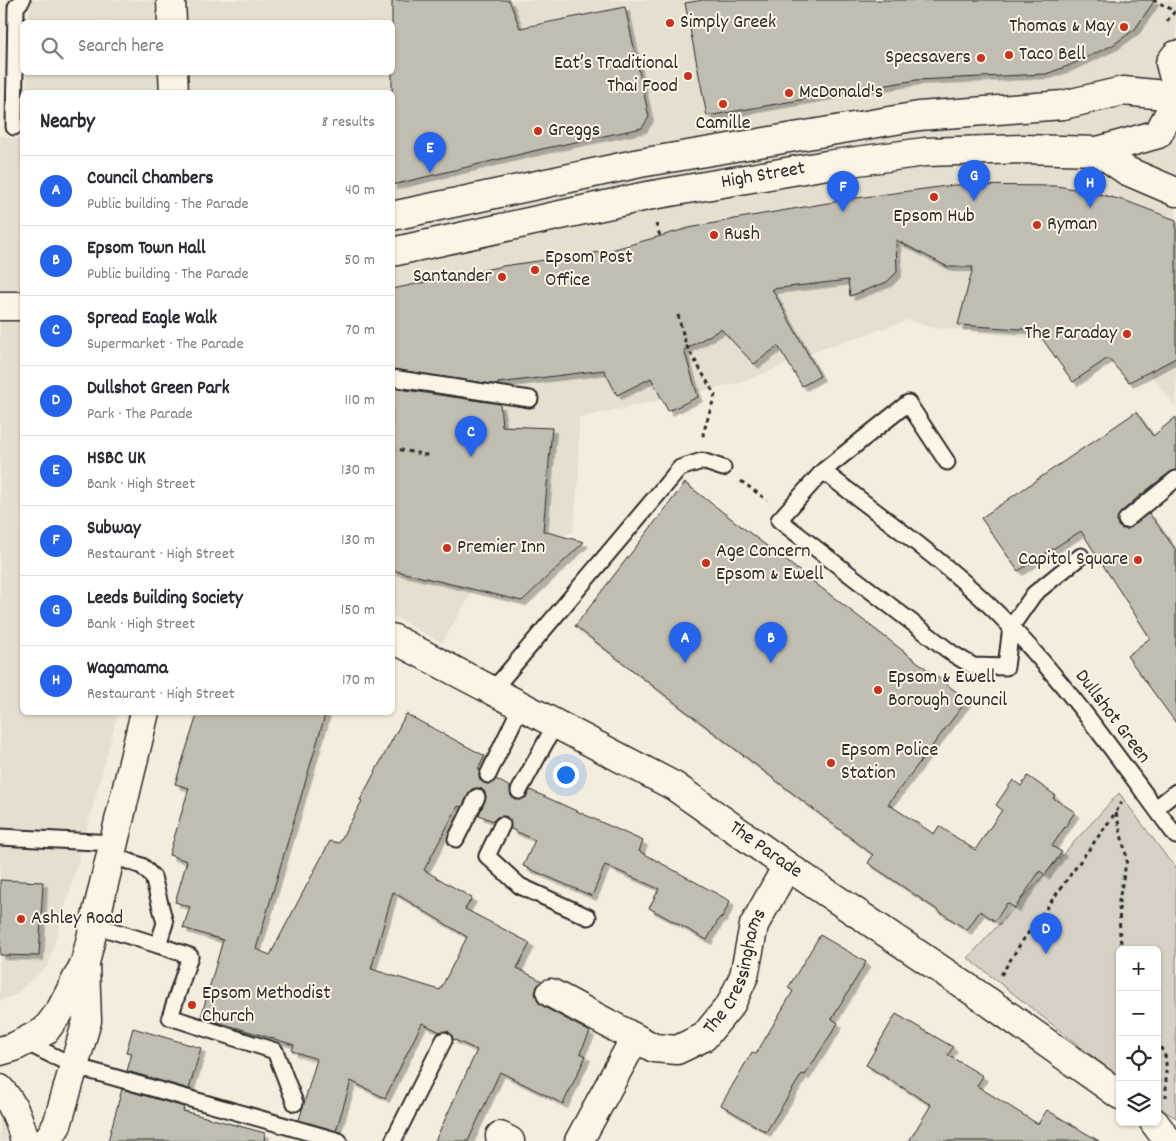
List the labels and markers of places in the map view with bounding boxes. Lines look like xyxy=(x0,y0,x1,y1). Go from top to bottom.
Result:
place label: Simply Greek xyxy=(680,9,776,37)
place label: Thomas & May xyxy=(1009,13,1115,41)
marker: Simply Greek xyxy=(664,17,676,29)
marker: Thomas & May xyxy=(1118,21,1130,33)
place label: Taco Bell xyxy=(1019,41,1086,69)
place label: Specsavers xyxy=(885,44,971,72)
marker: Taco Bell xyxy=(1003,49,1015,61)
place label: Eat’s Traditional Thai Food xyxy=(554,50,678,101)
marker: Specsavers xyxy=(975,52,987,64)
marker: Eat’s Traditional Thai Food xyxy=(682,70,694,82)
place label: McDonald's xyxy=(799,79,883,107)
marker: McDonald's xyxy=(783,87,795,99)
marker: Camille xyxy=(717,98,729,110)
place label: Camille xyxy=(696,110,751,138)
place label: Greggs xyxy=(548,117,600,145)
marker: Greggs xyxy=(532,125,544,137)
pin: E xyxy=(414,132,446,173)
pin: G xyxy=(958,160,990,201)
pin: H xyxy=(1074,167,1106,208)
pin: F xyxy=(827,171,859,212)
marker: Epsom Hub xyxy=(928,191,940,203)
place label: Epsom Hub xyxy=(893,203,975,231)
place label: Ryman xyxy=(1047,211,1097,239)
marker: Ryman xyxy=(1031,219,1043,231)
place label: Rush xyxy=(724,221,760,249)
marker: Rush xyxy=(708,229,720,241)
place label: Epsom Post Office xyxy=(545,244,633,295)
place label: Santander xyxy=(413,263,493,291)
marker: Epsom Post Office xyxy=(529,264,541,276)
marker: Santander xyxy=(496,271,508,283)
place label: The Faraday xyxy=(1025,320,1118,348)
marker: The Faraday xyxy=(1121,328,1133,340)
pin: C xyxy=(455,416,487,457)
place label: Premier Inn xyxy=(457,534,545,562)
place label: Age Concern Epsom & Ewell xyxy=(716,538,824,589)
marker: Premier Inn xyxy=(441,542,453,554)
place label: Capitol Square xyxy=(1018,546,1128,574)
marker: Capitol Square xyxy=(1132,554,1144,566)
marker: Age Concern Epsom & Ewell xyxy=(700,557,712,569)
pin: A xyxy=(669,622,701,663)
pin: B xyxy=(755,622,787,663)
place label: Epsom & Ewell Borough Council xyxy=(888,664,1007,715)
marker: Epsom & Ewell Borough Council xyxy=(872,684,884,696)
place label: Epsom Police Station xyxy=(841,737,938,788)
marker: Epsom Police Station xyxy=(825,757,837,769)
place label: Ashley Road xyxy=(31,905,123,933)
marker: Ashley Road xyxy=(15,913,27,925)
pin: D xyxy=(1030,913,1062,954)
place label: Epsom Methodist Church xyxy=(202,980,331,1031)
marker: Epsom Methodist Church xyxy=(186,999,198,1011)

